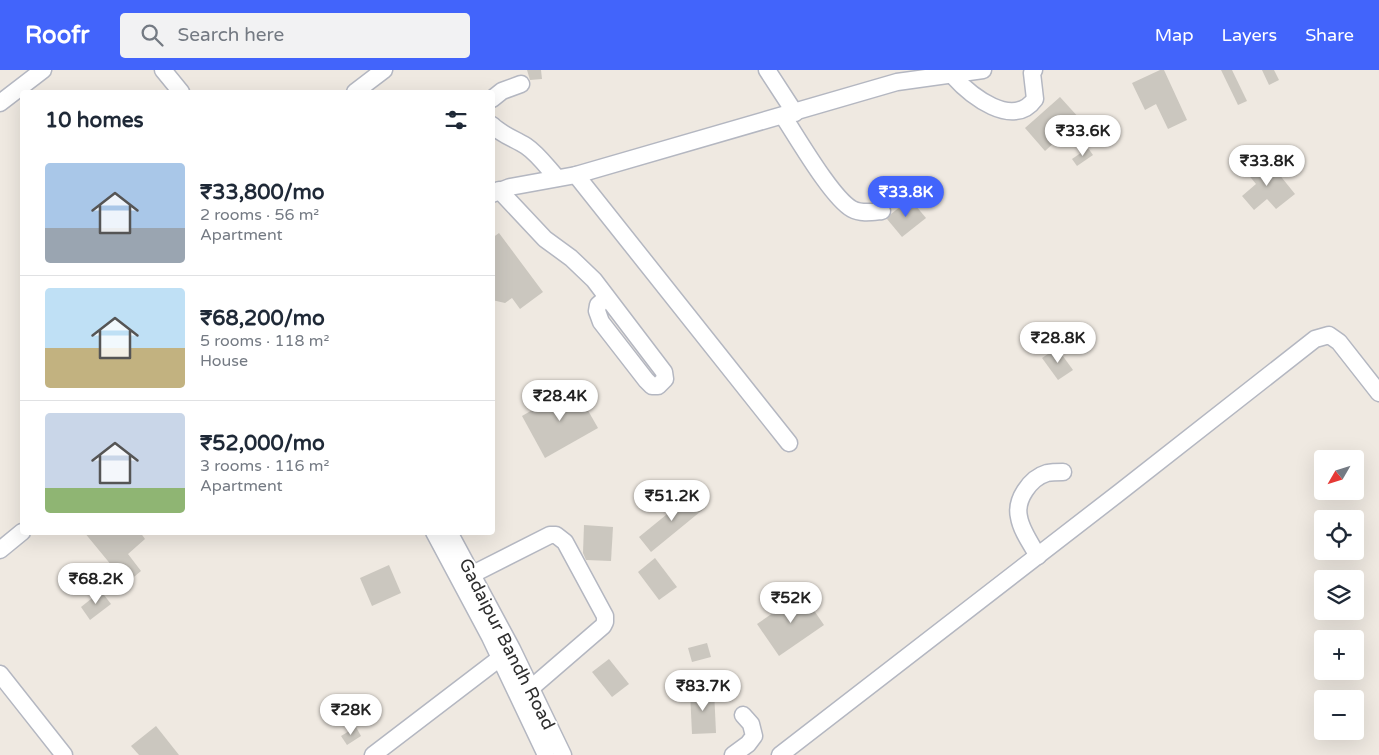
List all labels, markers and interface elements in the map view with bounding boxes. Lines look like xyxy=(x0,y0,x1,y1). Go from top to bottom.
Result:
search box xyxy=(120,13,470,58)
text: Roofr xyxy=(25,21,90,50)
icon: search xyxy=(138,21,166,49)
text: Search here xyxy=(178,24,284,46)
text: Map xyxy=(1155,24,1194,46)
text: Layers xyxy=(1222,24,1277,46)
text: Share xyxy=(1305,24,1354,46)
icon: filters xyxy=(442,106,470,134)
text: 10 homes xyxy=(45,108,144,133)
pin: ₹33.6K xyxy=(1042,114,1124,157)
text: ₹33.6K xyxy=(1056,121,1110,141)
pin: ₹33.8K xyxy=(1226,144,1308,187)
text: ₹33.8K xyxy=(1240,151,1294,171)
pin: ₹33.8K xyxy=(865,176,947,218)
text: ₹33,800/mo xyxy=(200,180,325,205)
text: ₹33.8K xyxy=(879,182,933,202)
icon: home xyxy=(85,183,145,243)
text: 2 rooms · 56 m² xyxy=(200,205,319,225)
text: Apartment xyxy=(200,225,283,245)
text: ₹68,200/mo xyxy=(200,306,325,331)
icon: home xyxy=(85,308,145,368)
pin: ₹28.8K xyxy=(1017,322,1099,364)
text: ₹28.8K xyxy=(1031,328,1085,348)
text: 5 rooms · 118 m² xyxy=(200,331,329,351)
text: House xyxy=(200,351,248,371)
pin: ₹28.4K xyxy=(519,380,601,422)
text: ₹28.4K xyxy=(533,386,587,406)
text: ₹52,000/mo xyxy=(200,431,325,456)
icon: home xyxy=(85,433,145,493)
north arrow xyxy=(1314,450,1364,500)
map controls xyxy=(1314,450,1364,740)
text: 3 rooms · 116 m² xyxy=(200,456,329,476)
text: Apartment xyxy=(200,476,283,496)
pin: ₹51.2K xyxy=(631,480,713,522)
text: ₹51.2K xyxy=(645,486,699,506)
button: locate xyxy=(1314,510,1364,560)
street label: Gadaipur Bandh Road xyxy=(454,555,560,733)
pin: ₹68.2K xyxy=(55,562,137,605)
text: ₹68.2K xyxy=(69,569,123,589)
button: layers xyxy=(1314,570,1364,620)
pin: ₹52K xyxy=(761,582,821,624)
text: ₹52K xyxy=(771,588,811,608)
button: + xyxy=(1314,630,1364,680)
pin: ₹83.7K xyxy=(662,670,744,712)
text: ₹83.7K xyxy=(676,676,730,696)
button: − xyxy=(1314,690,1364,740)
pin: ₹28K xyxy=(321,694,381,736)
text: ₹28K xyxy=(331,700,371,720)

